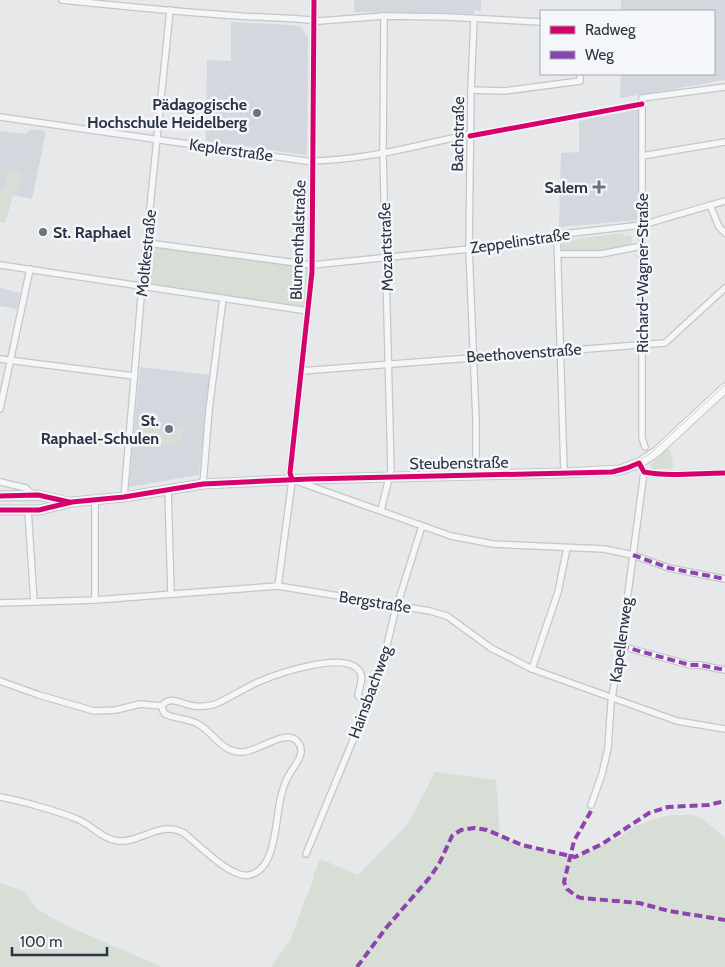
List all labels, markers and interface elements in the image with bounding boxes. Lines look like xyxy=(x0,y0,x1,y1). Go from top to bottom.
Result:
legend xyxy=(540,10,715,75)
text: Radweg xyxy=(585,21,636,39)
text: Weg xyxy=(585,46,614,64)
place label: Pädagogische Hochschule Heidelberg xyxy=(87,95,247,132)
street label: Bachstraße xyxy=(448,96,468,172)
marker: Pädagogische Hochschule Heidelberg xyxy=(251,107,263,119)
street label: Keplerstraße xyxy=(188,135,274,165)
place label: Salem xyxy=(544,178,588,197)
street label: Blumenthalstraße xyxy=(286,180,310,300)
marker: Salem xyxy=(592,180,606,194)
street label: Richard-Wagner-Straße xyxy=(633,193,652,353)
street label: Mozartstraße xyxy=(375,202,397,292)
street label: Moltkestraße xyxy=(132,208,160,298)
place label: St. Raphael xyxy=(53,223,131,242)
street label: Zeppelinstraße xyxy=(469,225,571,257)
marker: St. Raphael xyxy=(37,226,49,238)
street label: Beethovenstraße xyxy=(466,339,582,367)
place label: St. Raphael-Schulen xyxy=(41,411,159,448)
marker: St. Raphael-Schulen xyxy=(163,423,175,435)
street label: Steubenstraße xyxy=(409,453,509,473)
street label: Bergstraße xyxy=(338,587,412,617)
street label: Kapellenweg xyxy=(606,595,637,684)
street label: Hainsbachweg xyxy=(344,642,396,741)
scale bar xyxy=(12,924,108,956)
text: 100 m xyxy=(20,933,62,951)

